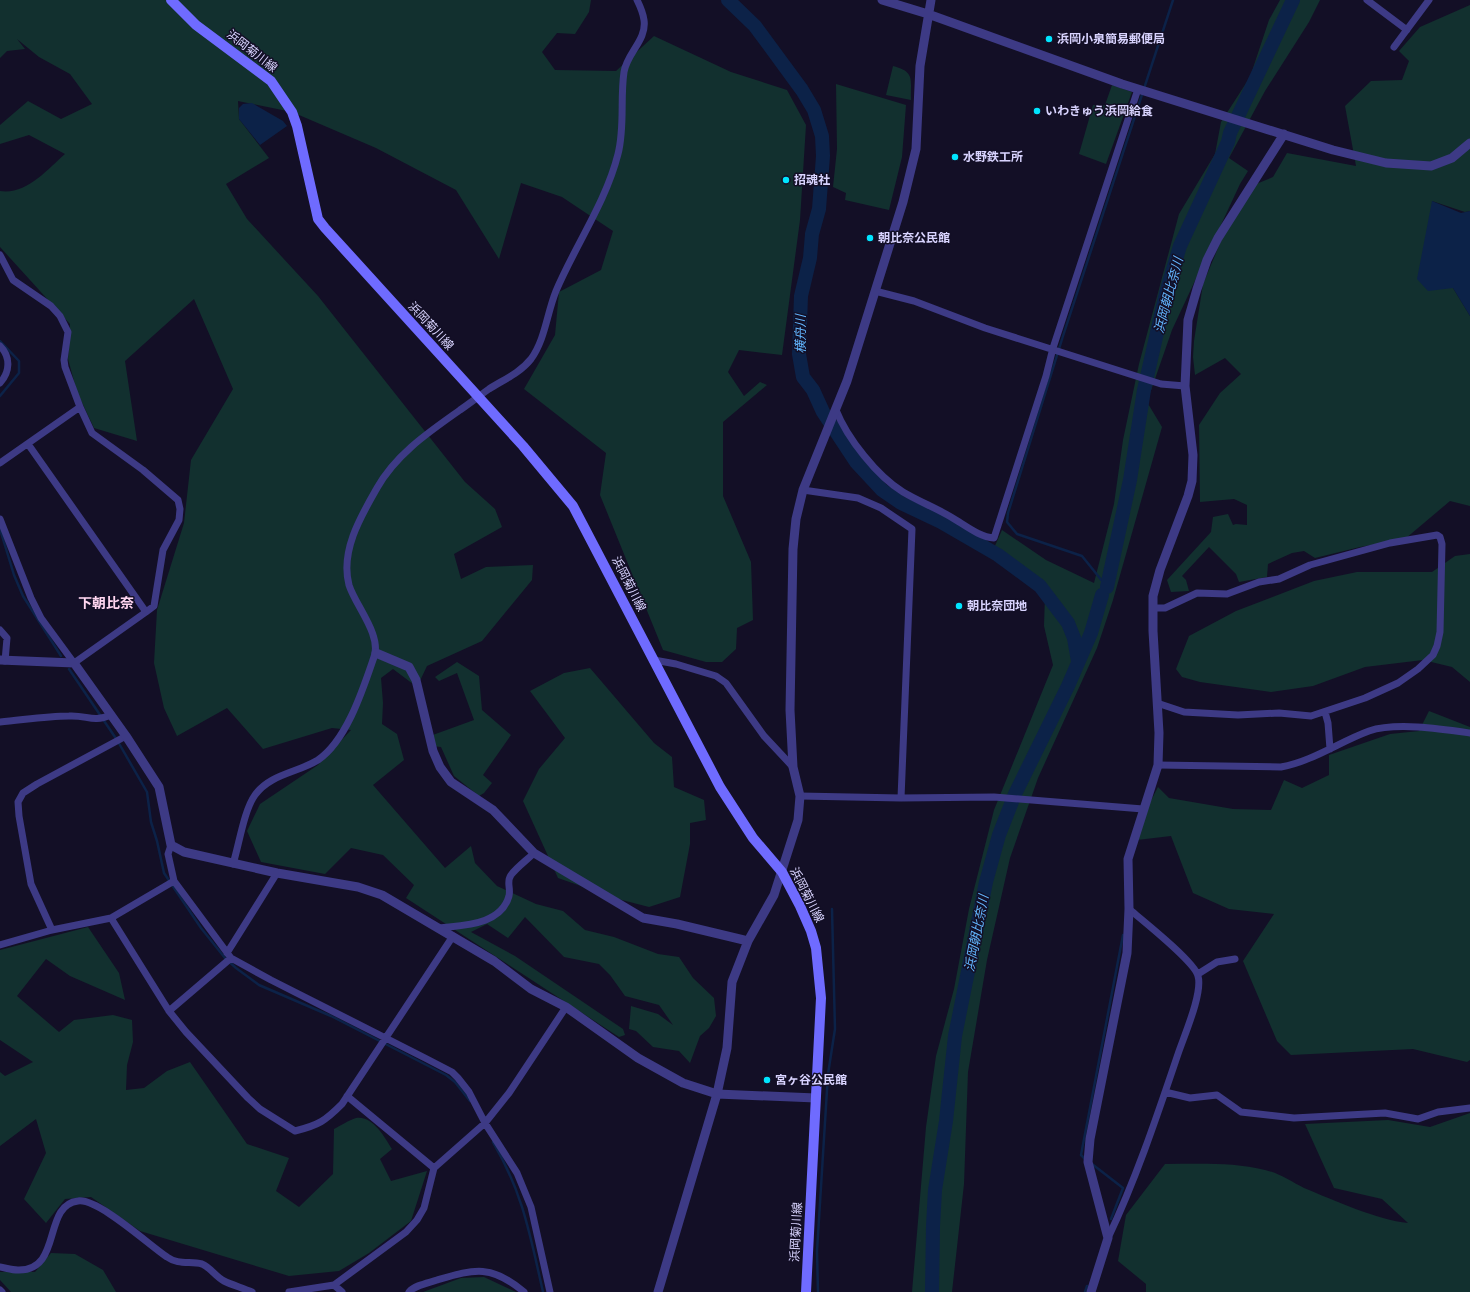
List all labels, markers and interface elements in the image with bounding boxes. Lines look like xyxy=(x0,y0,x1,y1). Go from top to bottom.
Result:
street label: 浜岡菊川線 xyxy=(224,27,280,75)
place label: 浜岡小泉簡易郵便局 xyxy=(1057,32,1165,46)
marker: 浜岡小泉簡易郵便局 xyxy=(1044,34,1054,44)
place label: いわきゅう浜岡給食 xyxy=(1045,104,1153,118)
marker: いわきゅう浜岡給食 xyxy=(1032,106,1042,116)
place label: 水野鉄工所 xyxy=(963,150,1023,164)
marker: 水野鉄工所 xyxy=(950,152,960,162)
place label: 招魂社 xyxy=(794,173,830,187)
marker: 招魂社 xyxy=(781,175,791,185)
place label: 朝比奈公民館 xyxy=(878,231,950,245)
marker: 朝比奈公民館 xyxy=(865,233,875,243)
water label: 浜岡朝比奈川 xyxy=(1151,254,1186,335)
street label: 浜岡菊川線 xyxy=(405,299,457,353)
water label: 横舟川 xyxy=(793,313,808,354)
street label: 浜岡菊川線 xyxy=(609,554,649,614)
district label: 下朝比奈 xyxy=(78,595,134,611)
place label: 朝比奈団地 xyxy=(967,599,1027,613)
marker: 朝比奈団地 xyxy=(954,601,964,611)
street label: 浜岡菊川線 xyxy=(787,865,827,925)
water label: 浜岡朝比奈川 xyxy=(962,891,992,973)
place label: 宮ヶ谷公民館 xyxy=(775,1073,847,1087)
marker: 宮ヶ谷公民館 xyxy=(762,1075,772,1085)
street label: 浜岡菊川線 xyxy=(787,1202,805,1262)

